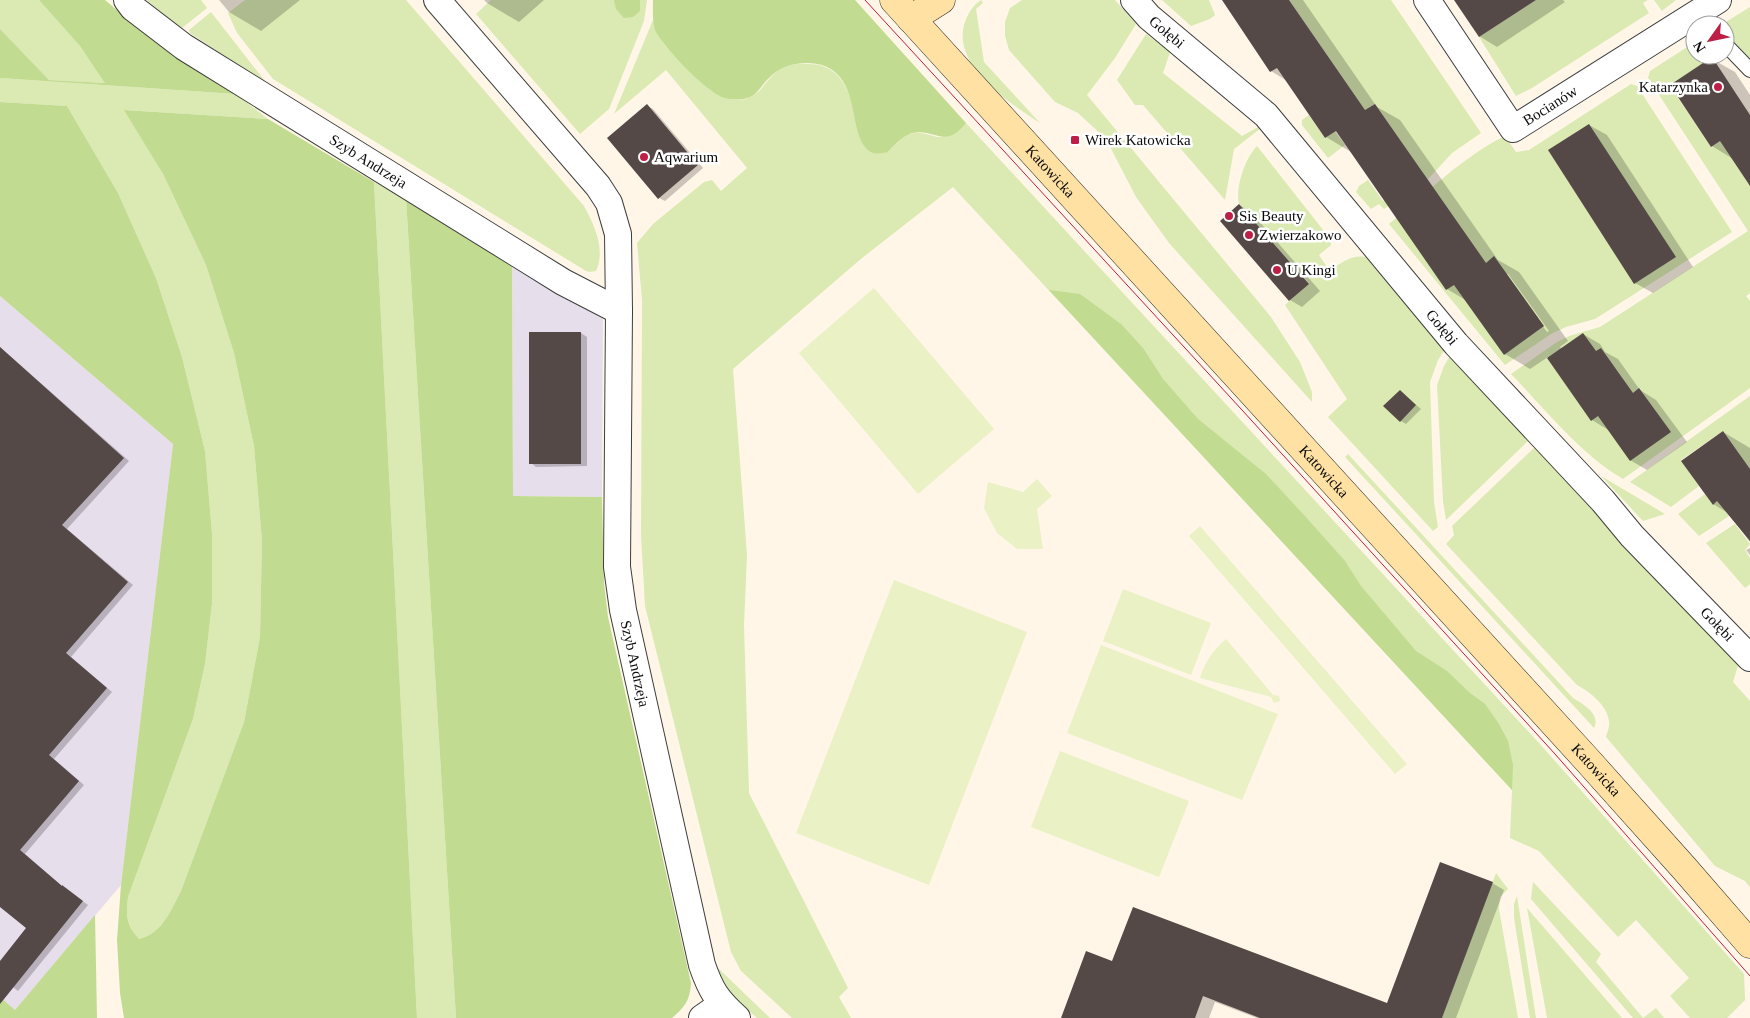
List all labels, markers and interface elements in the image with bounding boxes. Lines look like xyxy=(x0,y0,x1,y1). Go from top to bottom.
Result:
street label: Gołębi xyxy=(1146,13,1188,51)
north arrow xyxy=(1685,15,1735,65)
text: N xyxy=(1690,38,1709,55)
place label: Katarzynka xyxy=(1639,79,1708,95)
marker: Katarzynka xyxy=(1712,81,1724,93)
street label: Bocianów xyxy=(1520,83,1580,129)
street label: Szyb Andrzeja xyxy=(327,131,410,191)
place label: Wirek Katowicka xyxy=(1085,132,1191,148)
marker: Wirek Katowicka xyxy=(1069,134,1081,146)
street label: Katowicka xyxy=(1023,142,1078,201)
place label: Aqwarium xyxy=(654,149,718,165)
marker: Aqwarium xyxy=(638,151,650,163)
place label: Sis Beauty xyxy=(1239,208,1304,224)
marker: Sis Beauty xyxy=(1223,210,1235,222)
place label: Zwierzakowo xyxy=(1259,227,1341,243)
marker: Zwierzakowo xyxy=(1243,229,1255,241)
place label: U Kingi xyxy=(1287,262,1336,278)
marker: U Kingi xyxy=(1271,264,1283,276)
street label: Gołębi xyxy=(1423,306,1461,348)
street label: Katowicka xyxy=(1296,442,1352,501)
street label: Gołębi xyxy=(1697,604,1737,644)
street label: Szyb Andrzeja xyxy=(618,619,652,709)
street label: Katowicka xyxy=(1568,740,1624,800)

